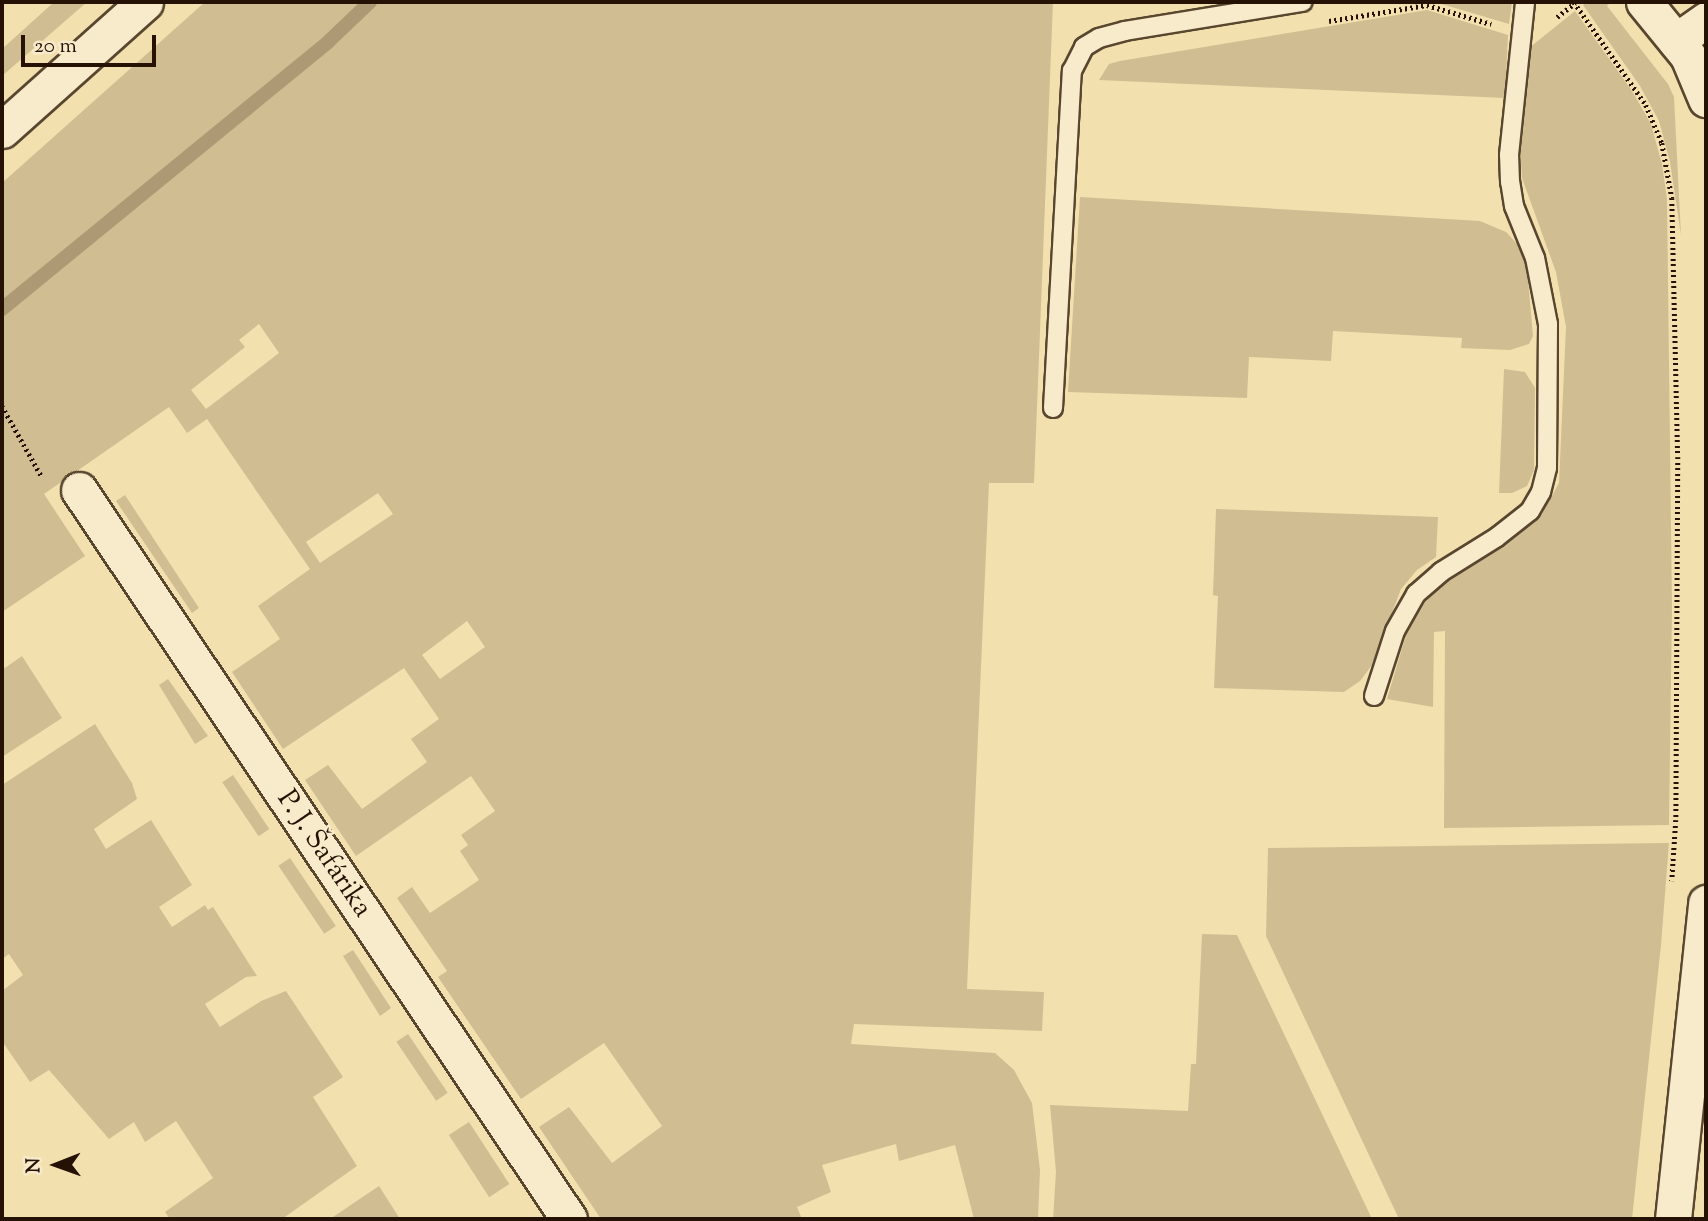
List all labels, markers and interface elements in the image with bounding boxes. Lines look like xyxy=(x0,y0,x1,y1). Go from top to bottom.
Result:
scale bar xyxy=(24,21,159,65)
text: 20 m xyxy=(34,32,77,62)
street label: P. J. Šafárika xyxy=(269,784,379,924)
north arrow xyxy=(21,1130,91,1200)
text: N xyxy=(21,1158,48,1173)

